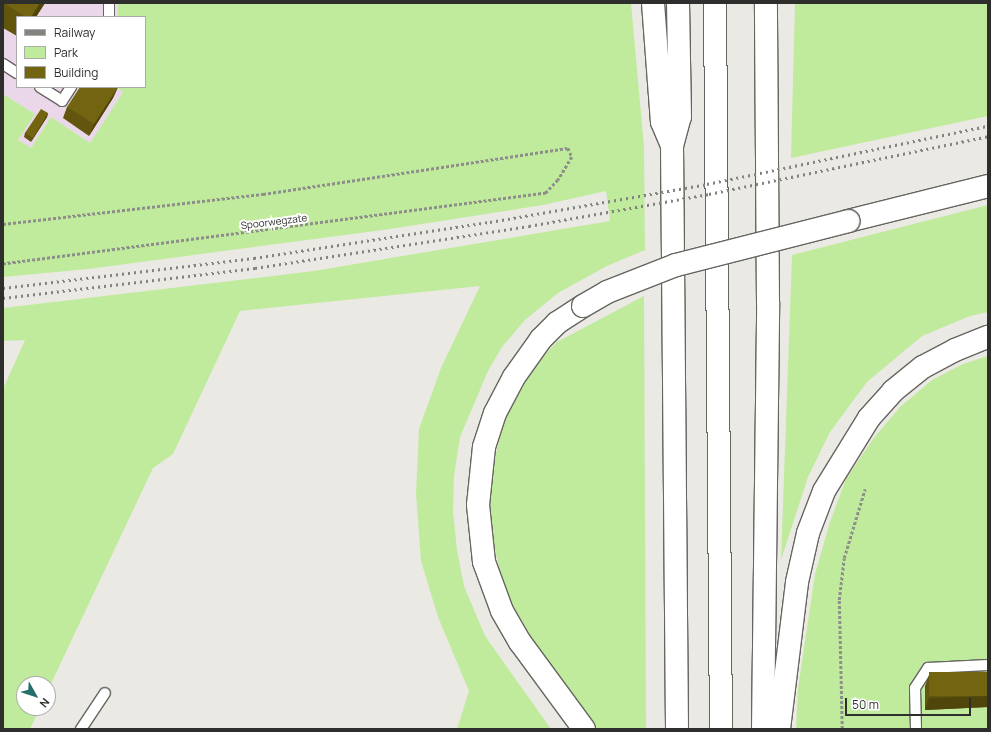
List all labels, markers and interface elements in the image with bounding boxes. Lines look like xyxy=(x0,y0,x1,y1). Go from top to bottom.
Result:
legend xyxy=(16,16,146,88)
text: Railway xyxy=(54,24,95,41)
text: Park xyxy=(54,44,78,61)
text: Building xyxy=(54,64,98,81)
street label: Spoorwegzate xyxy=(240,212,308,232)
north arrow xyxy=(16,676,56,716)
scale bar xyxy=(847,690,973,716)
text: N xyxy=(37,695,53,711)
text: 50 m xyxy=(852,696,879,713)

